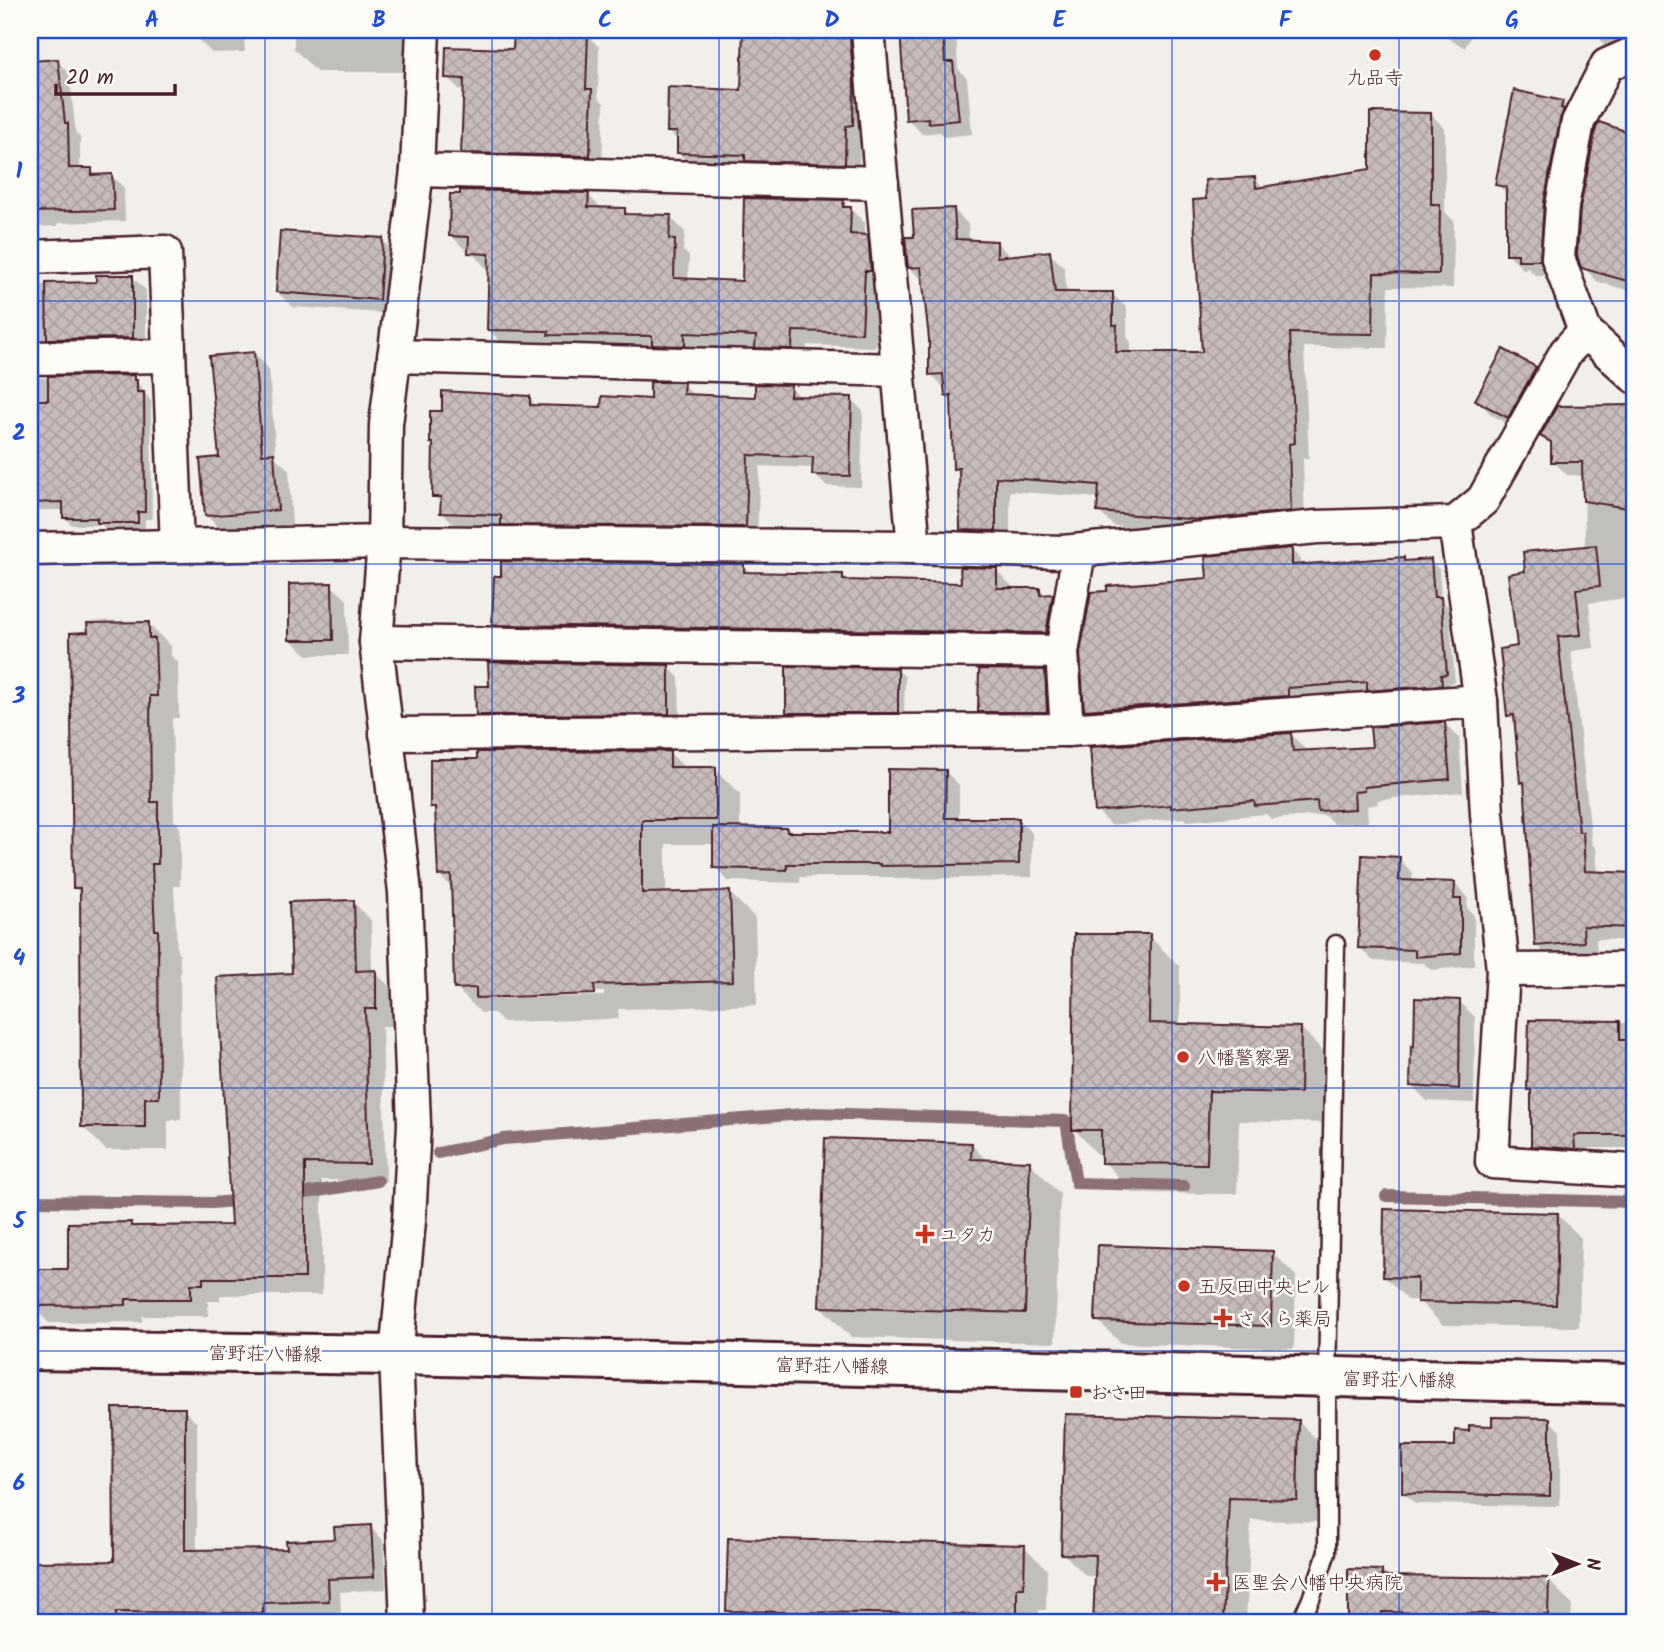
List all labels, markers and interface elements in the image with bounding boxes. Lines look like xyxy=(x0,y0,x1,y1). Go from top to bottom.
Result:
text: A xyxy=(145,3,159,39)
text: B xyxy=(372,3,386,39)
text: C xyxy=(598,3,612,39)
text: D xyxy=(824,3,840,39)
text: E xyxy=(1053,3,1067,39)
text: F xyxy=(1279,3,1293,39)
text: G xyxy=(1505,3,1519,39)
marker: 九品寺 xyxy=(1367,47,1383,63)
scale bar xyxy=(56,52,175,96)
text: 20 m xyxy=(66,62,114,95)
place label: 九品寺 xyxy=(1346,64,1404,94)
text: 1 xyxy=(16,154,23,190)
text: 2 xyxy=(12,416,26,452)
text: 3 xyxy=(12,679,26,715)
text: 4 xyxy=(13,941,26,977)
place label: 八幡警察署 xyxy=(1197,1044,1292,1074)
marker: 八幡警察署 xyxy=(1175,1049,1191,1065)
text: 5 xyxy=(12,1204,27,1240)
place label: ユタカ xyxy=(939,1221,996,1251)
marker: ユタカ xyxy=(917,1226,933,1242)
place label: 五反田中央ビル xyxy=(1198,1273,1331,1303)
marker: 五反田中央ビル xyxy=(1176,1278,1192,1294)
place label: さくら薬局 xyxy=(1237,1305,1332,1335)
marker: さくら薬局 xyxy=(1215,1310,1231,1326)
street label: 富野荘八幡線 xyxy=(208,1339,322,1371)
street label: 富野荘八幡線 xyxy=(775,1351,889,1383)
street label: 富野荘八幡線 xyxy=(1342,1365,1456,1397)
place label: おさ田 xyxy=(1090,1379,1147,1409)
marker: おさ田 xyxy=(1068,1384,1084,1400)
text: 6 xyxy=(13,1466,25,1502)
north arrow xyxy=(1542,1530,1612,1600)
text: N xyxy=(1577,1558,1607,1570)
place label: 医聖会八幡中央病院 xyxy=(1232,1569,1403,1599)
marker: 医聖会八幡中央病院 xyxy=(1206,1572,1226,1592)

